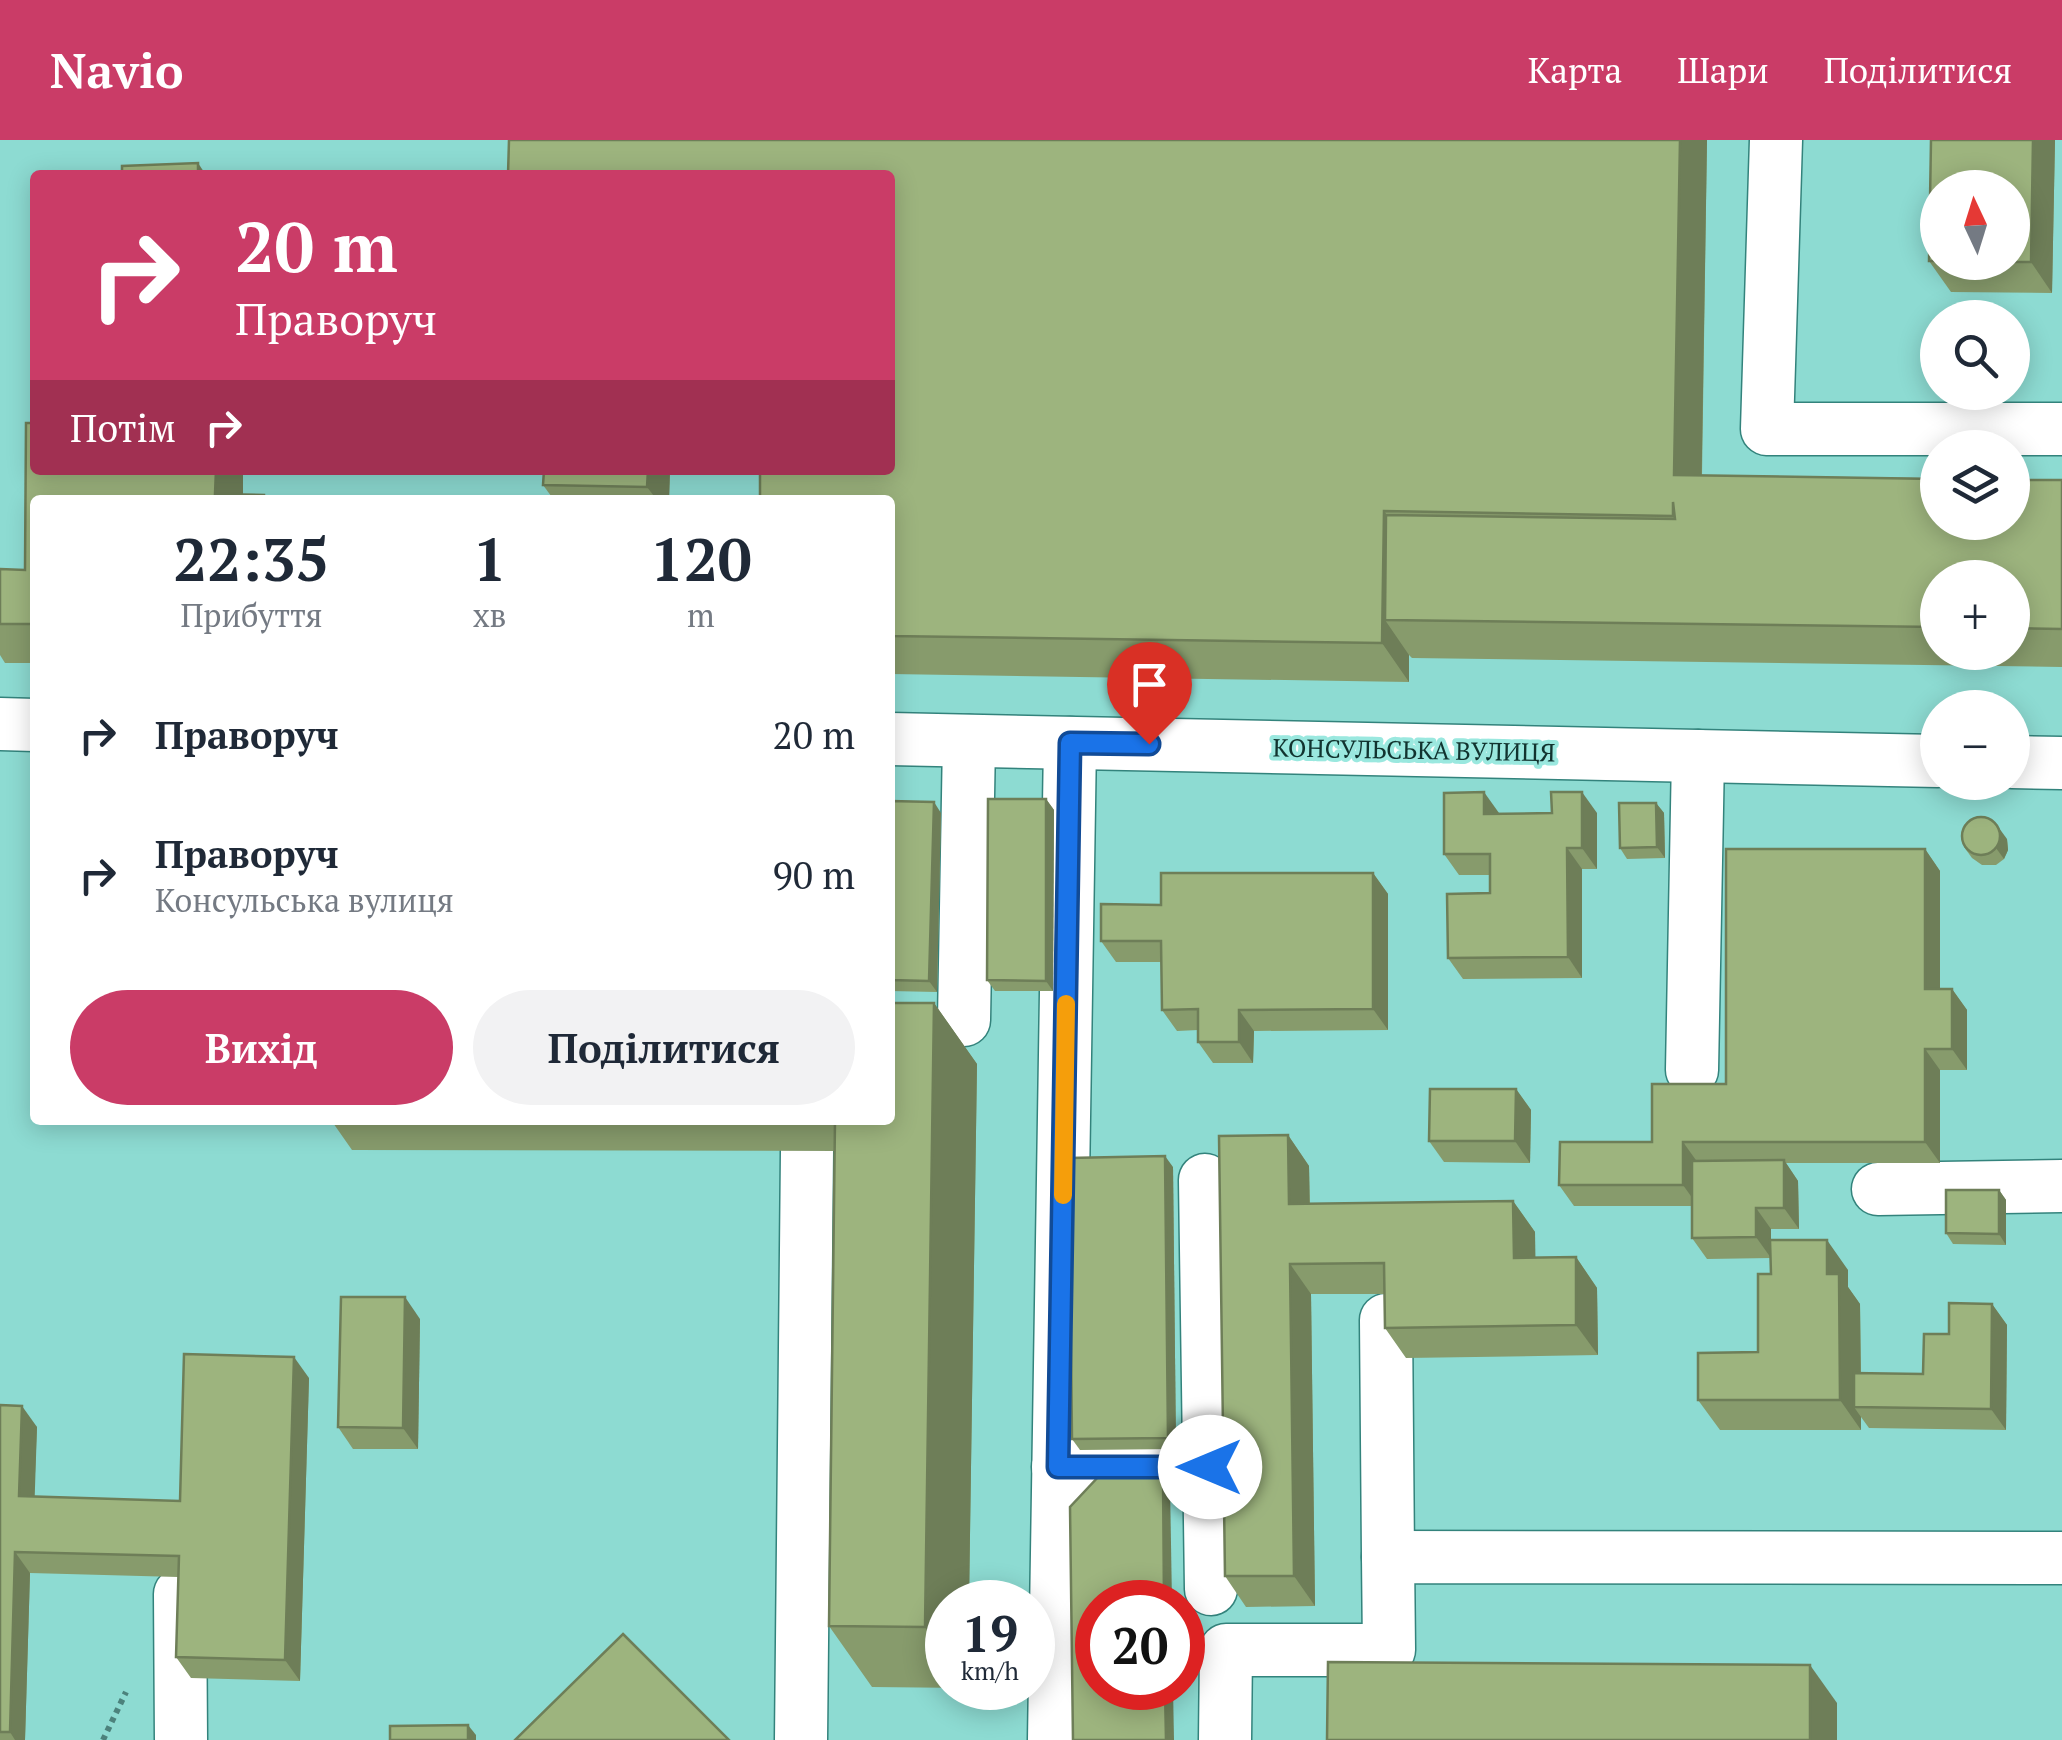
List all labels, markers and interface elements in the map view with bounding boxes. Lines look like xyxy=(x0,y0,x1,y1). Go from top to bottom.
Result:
text: Navio xyxy=(50,38,183,102)
text: Карта xyxy=(1528,47,1622,93)
text: Шари xyxy=(1677,47,1769,93)
text: Поділитися xyxy=(1824,47,2012,93)
north arrow xyxy=(1920,170,2030,280)
map controls xyxy=(1920,170,2030,800)
text: 20 m xyxy=(235,199,398,292)
icon: right xyxy=(70,210,200,340)
text: Праворуч xyxy=(235,288,437,348)
button: search xyxy=(1920,300,2030,410)
icon: right xyxy=(196,400,251,455)
text: Потім xyxy=(70,403,176,453)
button: layers xyxy=(1920,430,2030,540)
text: 22:35 xyxy=(173,519,329,598)
text: 1 xyxy=(473,519,507,598)
text: 120 xyxy=(650,519,752,598)
button: + xyxy=(1920,560,2030,670)
text: Прибуття xyxy=(180,594,322,636)
text: хв xyxy=(473,594,506,636)
text: m xyxy=(687,594,715,636)
pin xyxy=(1107,642,1192,745)
icon: arrive xyxy=(1122,657,1177,712)
button: − xyxy=(1920,690,2030,800)
icon: right xyxy=(70,708,125,763)
text: Праворуч xyxy=(155,710,339,760)
text: 20 m xyxy=(772,710,855,760)
street label: КОНСУЛЬСЬКА ВУЛИЦЯ xyxy=(1272,731,1556,768)
text: Праворуч xyxy=(155,829,339,879)
icon: right xyxy=(70,848,125,903)
text: 90 m xyxy=(772,850,855,900)
text: Консульська вулиця xyxy=(155,879,454,921)
button: Вихід xyxy=(70,990,453,1105)
button: Поділитися xyxy=(473,990,855,1105)
position arrow xyxy=(1158,1415,1262,1519)
speed limit sign: 20 xyxy=(1075,1580,1205,1710)
text: 19 xyxy=(962,1600,1018,1666)
text: km/h xyxy=(961,1654,1019,1687)

